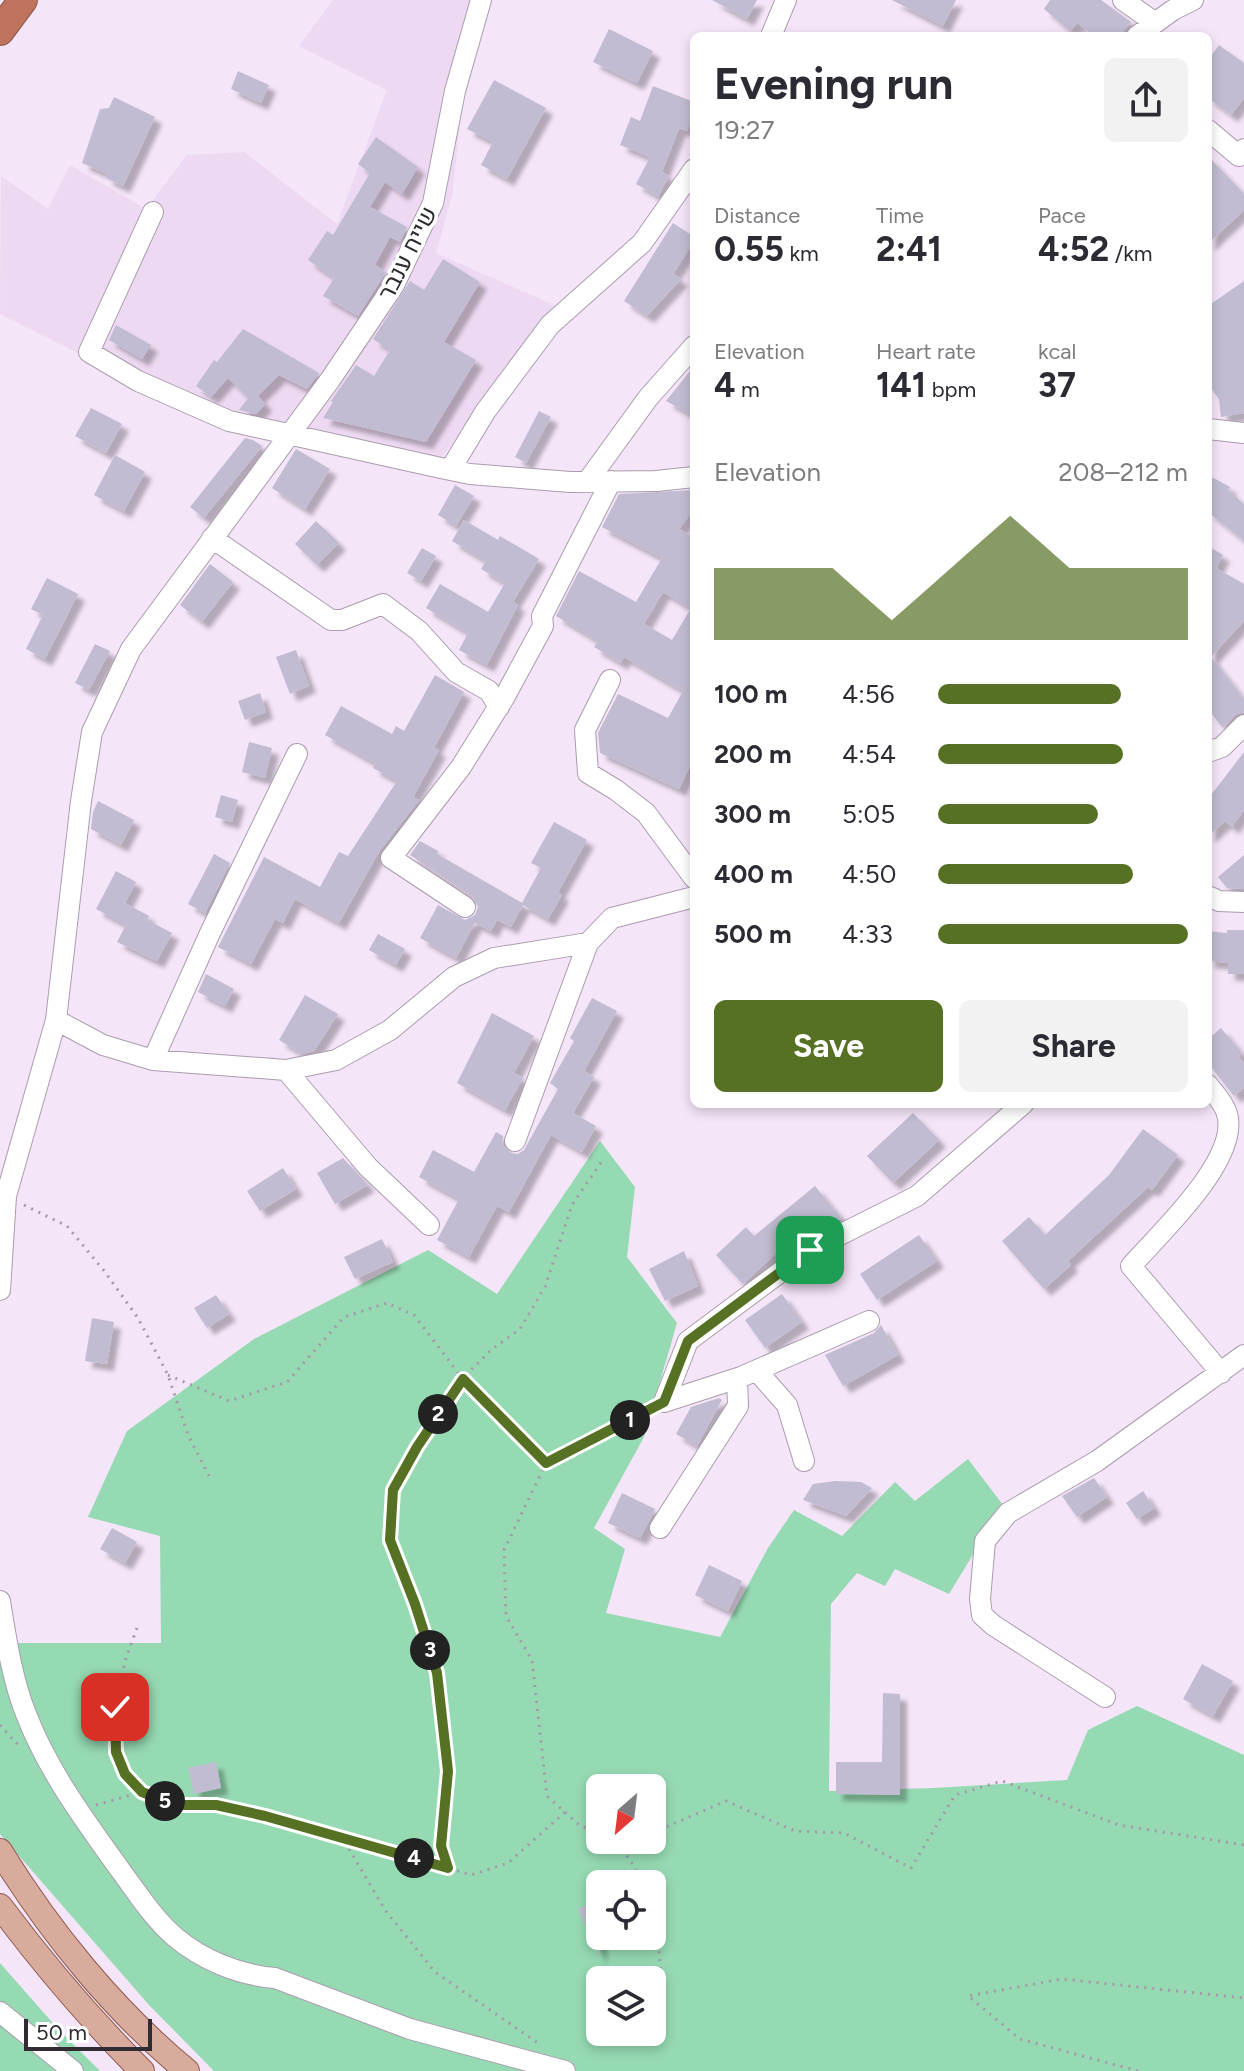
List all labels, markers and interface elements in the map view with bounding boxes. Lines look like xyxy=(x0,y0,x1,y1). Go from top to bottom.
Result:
text: Evening run xyxy=(714,57,953,110)
button: share xyxy=(1104,58,1188,142)
text: 19:27 xyxy=(714,114,775,146)
street label: שייח ענבר xyxy=(371,201,443,305)
text: Distance xyxy=(714,202,800,229)
text: Time xyxy=(876,202,924,229)
text: Pace xyxy=(1038,202,1086,229)
text: 0.55 xyxy=(714,229,784,270)
text: 2:41 xyxy=(876,229,942,270)
text: 4:52 xyxy=(1038,229,1109,270)
text: km xyxy=(784,240,819,267)
text: /km xyxy=(1109,240,1153,267)
text: Elevation xyxy=(714,338,804,365)
text: Heart rate xyxy=(876,338,976,365)
text: kcal xyxy=(1038,338,1076,365)
text: 4 xyxy=(714,365,736,406)
text: 141 xyxy=(876,365,926,406)
text: 37 xyxy=(1038,365,1076,406)
text: m xyxy=(736,376,760,403)
text: bpm xyxy=(926,376,976,403)
text: Elevation xyxy=(714,456,821,488)
text: 208–212 m xyxy=(1058,456,1188,488)
text: 100 m xyxy=(714,678,788,710)
text: 4:56 xyxy=(842,678,894,710)
text: 200 m xyxy=(714,738,792,770)
text: 4:54 xyxy=(842,738,896,770)
text: 300 m xyxy=(714,798,791,830)
text: 5:05 xyxy=(842,798,895,830)
text: 400 m xyxy=(714,858,793,890)
text: 4:50 xyxy=(842,858,896,890)
text: 500 m xyxy=(714,918,792,950)
text: 4:33 xyxy=(842,918,893,950)
button: Save xyxy=(714,1000,943,1092)
button: Share xyxy=(959,1000,1188,1092)
pin xyxy=(776,1216,844,1284)
icon: arrive xyxy=(788,1228,832,1272)
pin: 2 xyxy=(418,1394,458,1434)
text: 2 xyxy=(432,1400,444,1427)
pin: 1 xyxy=(610,1400,650,1440)
text: 1 xyxy=(625,1406,635,1433)
pin: 3 xyxy=(410,1630,450,1670)
text: 3 xyxy=(424,1636,436,1663)
pin xyxy=(81,1673,149,1741)
icon: check xyxy=(93,1685,137,1729)
north arrow xyxy=(586,1774,666,1854)
map controls xyxy=(586,1774,666,2046)
pin: 5 xyxy=(145,1781,185,1821)
text: 5 xyxy=(159,1787,171,1814)
pin: 4 xyxy=(394,1838,434,1878)
text: 4 xyxy=(407,1844,421,1871)
button: locate xyxy=(586,1870,666,1950)
button: layers xyxy=(586,1966,666,2046)
scale bar xyxy=(24,2015,152,2051)
text: 50 m xyxy=(36,2019,87,2046)

